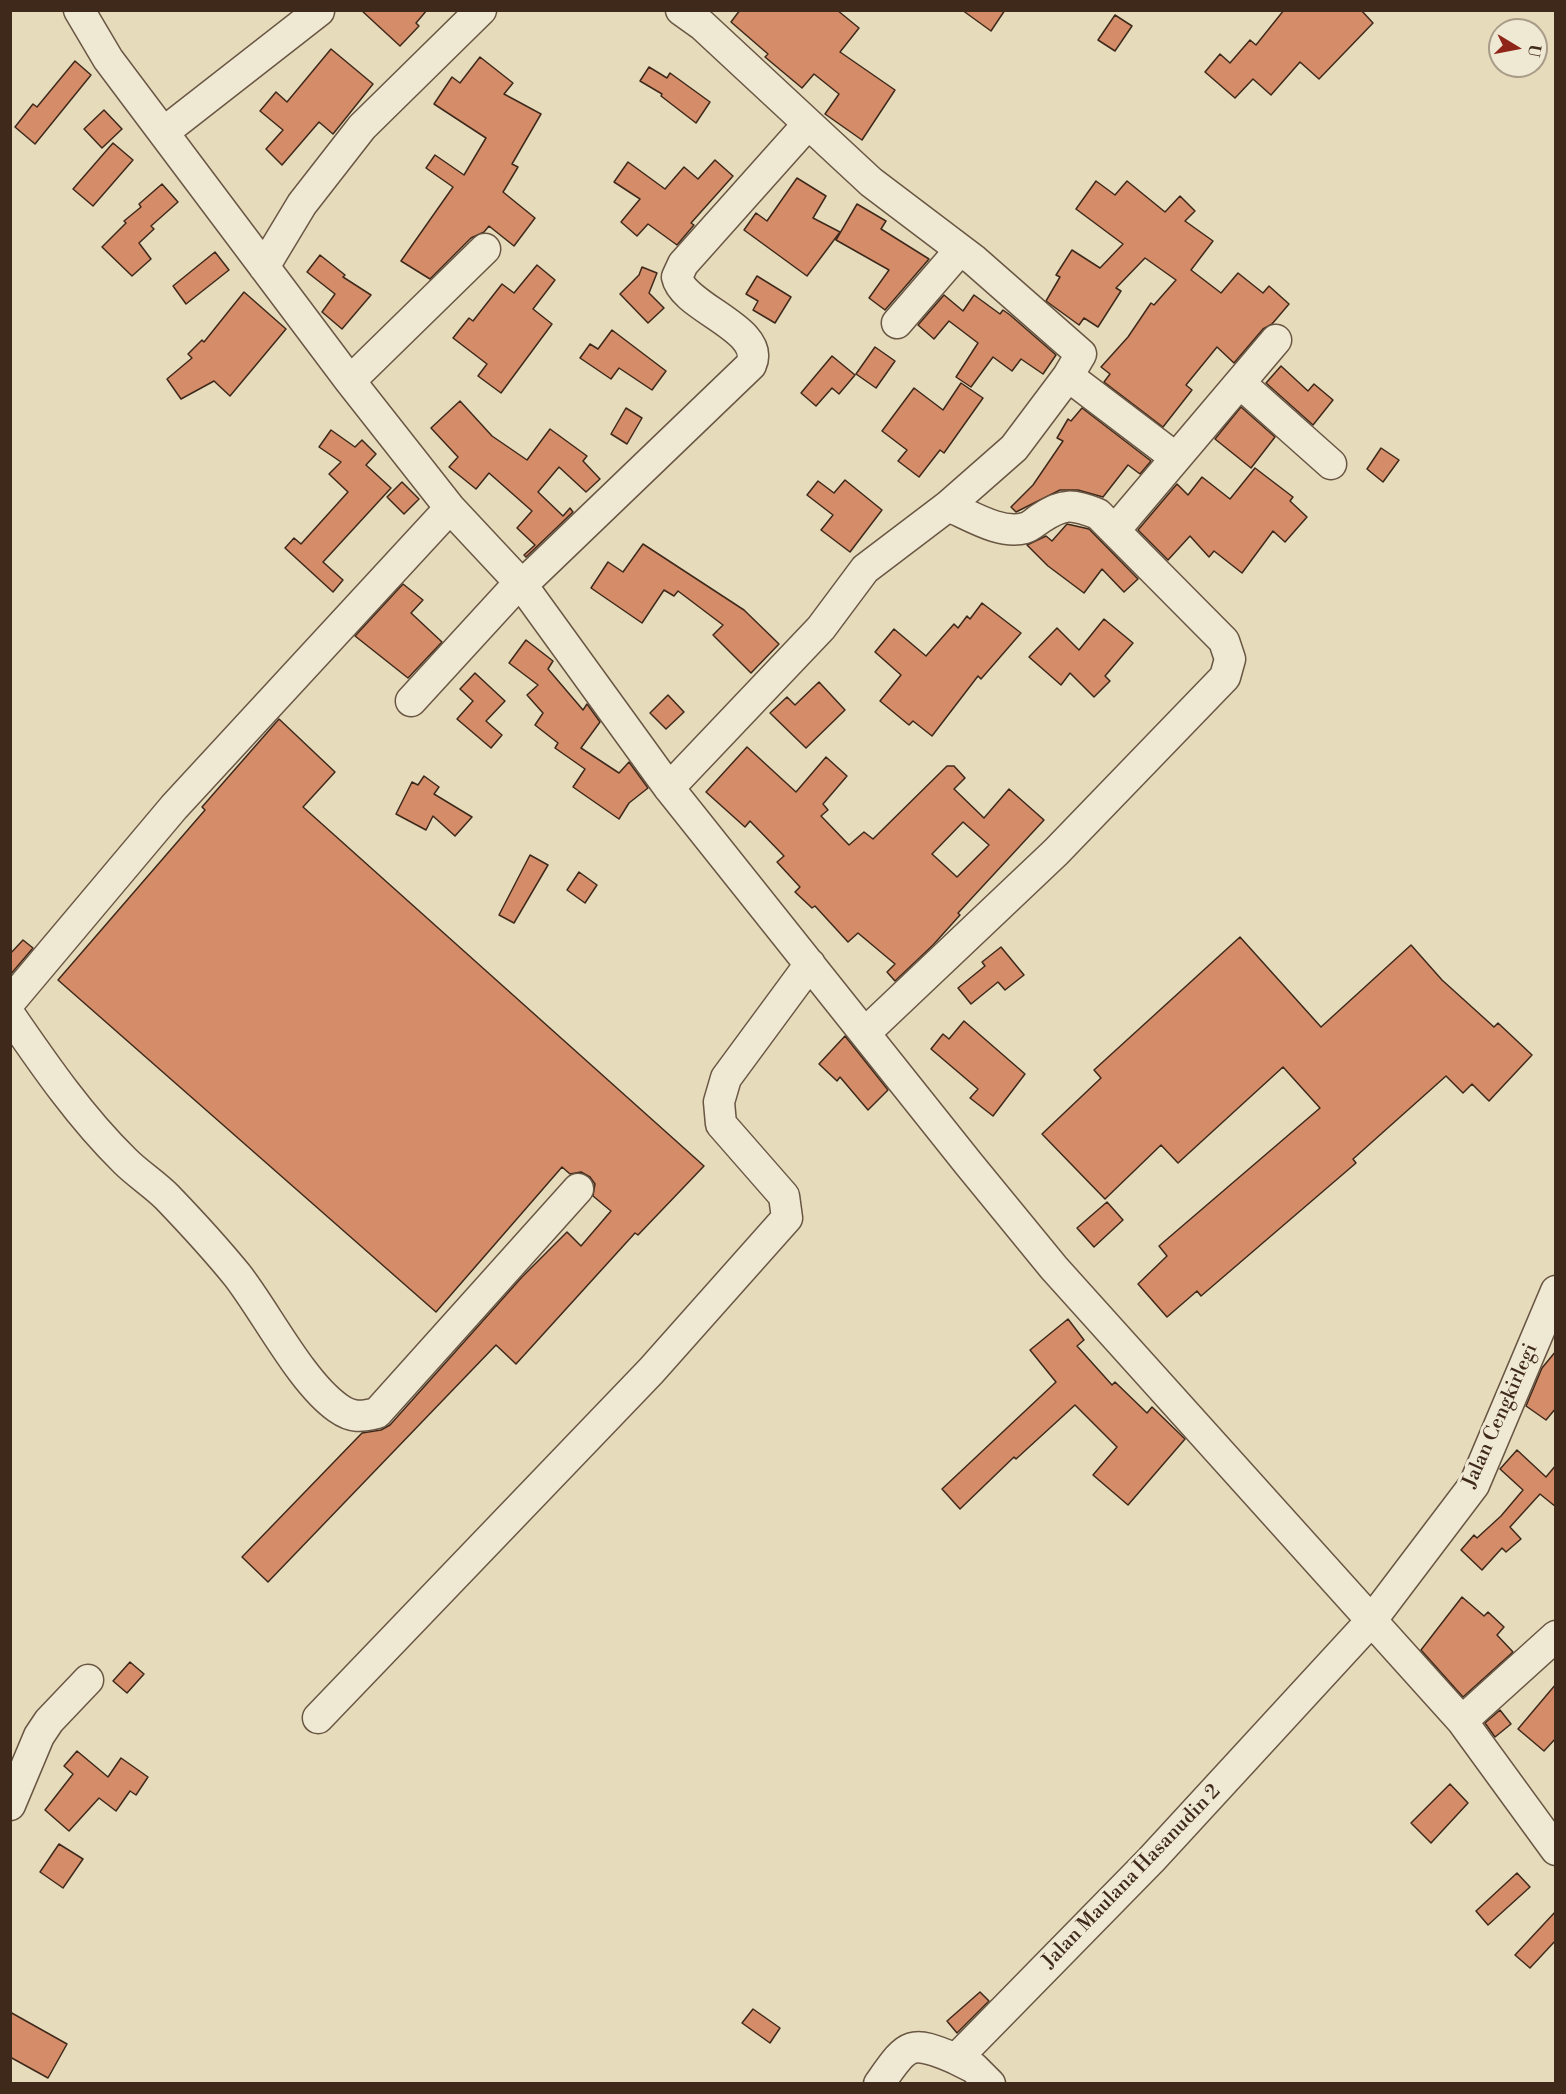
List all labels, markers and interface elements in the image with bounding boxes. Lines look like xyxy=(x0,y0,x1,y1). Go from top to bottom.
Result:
north arrow xyxy=(1488,18,1548,78)
text: U xyxy=(1523,43,1545,59)
street label: Jalan Cengkirlegi xyxy=(1458,1340,1544,1492)
street label: Jalan Maulana Hasanudin 2 xyxy=(1038,1780,1226,1974)

